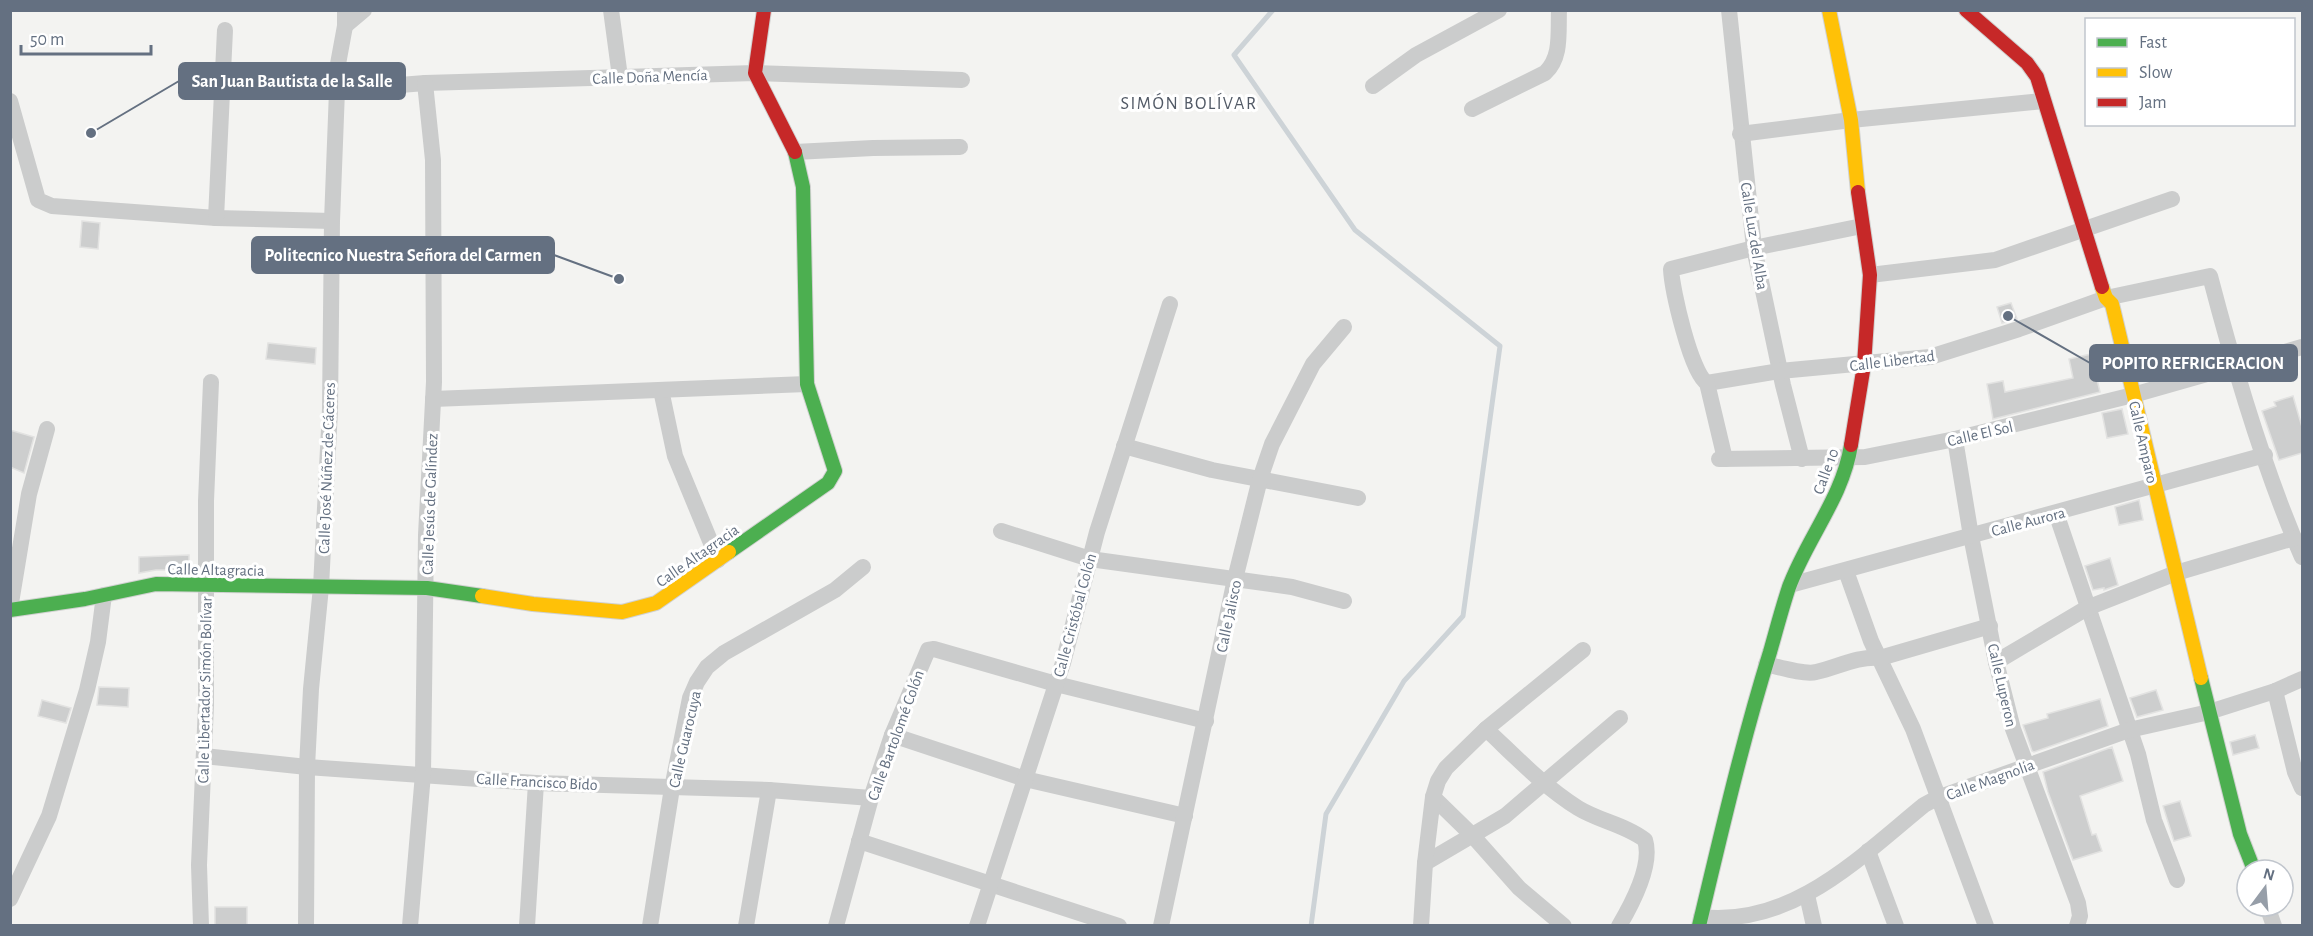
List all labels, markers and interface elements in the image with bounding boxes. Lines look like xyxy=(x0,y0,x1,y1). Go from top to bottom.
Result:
scale bar xyxy=(21,18,152,56)
legend xyxy=(2085,18,2295,126)
text: 50 m xyxy=(30,31,64,49)
text: Fast xyxy=(2139,34,2167,52)
callout: San Juan Bautista de la Salle xyxy=(179,63,405,99)
text: Slow xyxy=(2139,64,2172,82)
street label: Calle Doña Mencía xyxy=(592,67,708,87)
text: San Juan Bautista de la Salle xyxy=(191,73,393,91)
district label: SIMÓN BOLÍVAR xyxy=(1121,92,1257,113)
text: Jam xyxy=(2139,94,2167,112)
street label: Calle Luz del Alba xyxy=(1738,181,1770,291)
callout: Politecnico Nuestra Señora del Carmen xyxy=(252,237,554,273)
text: Politecnico Nuestra Señora del Carmen xyxy=(264,247,542,265)
callout: POPITO REFRIGERACION xyxy=(2090,345,2297,381)
street label: Calle Libertad xyxy=(1849,348,1936,374)
text: POPITO REFRIGERACION xyxy=(2102,355,2284,373)
street label: Calle José Núñez de Cáceres xyxy=(316,382,338,554)
street label: Calle Amparo xyxy=(2126,400,2160,485)
street label: Calle El Sol xyxy=(1946,419,2015,449)
street label: Calle Jesús de Galíndez xyxy=(420,433,440,575)
street label: Calle 10 xyxy=(1810,446,1842,496)
street label: Calle Aurora xyxy=(1990,504,2067,540)
street label: Calle Altagracia xyxy=(653,521,742,590)
street label: Calle Cristóbal Colón xyxy=(1051,552,1099,679)
street label: Calle Altagracia xyxy=(167,561,265,579)
street label: Calle Jalisco xyxy=(1214,579,1244,654)
street label: Calle Libertador Simón Bolívar xyxy=(195,596,215,784)
street label: Calle Luperon xyxy=(1985,642,2019,728)
street label: Calle Bartolomé Colón xyxy=(865,668,927,803)
street label: Calle Guarocuya xyxy=(666,689,705,790)
street label: Calle Magnolia xyxy=(1944,757,2037,803)
street label: Calle Francisco Bido xyxy=(476,771,598,793)
north arrow xyxy=(2235,858,2295,918)
text: N xyxy=(2261,865,2276,884)

